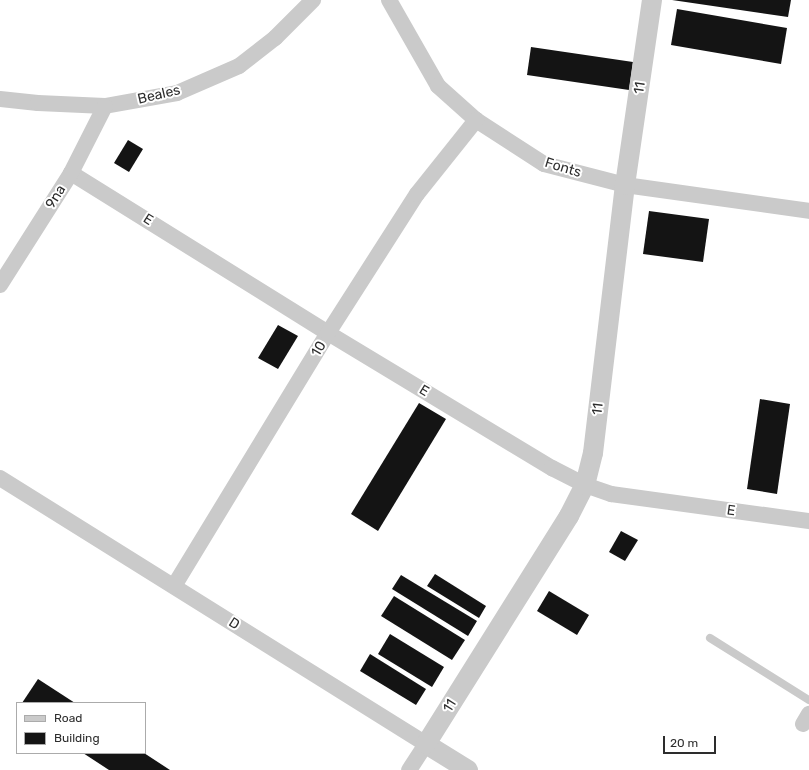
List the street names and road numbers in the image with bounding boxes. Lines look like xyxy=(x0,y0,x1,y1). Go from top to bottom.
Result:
street label: 11 xyxy=(631,81,649,95)
street label: Beales xyxy=(136,82,182,108)
street label: Fonts xyxy=(543,155,583,181)
street label: 9na xyxy=(42,182,70,212)
street label: E xyxy=(140,211,156,229)
street label: 10 xyxy=(308,338,330,360)
street label: E xyxy=(416,382,432,400)
street label: 11 xyxy=(589,402,607,416)
street label: E xyxy=(726,502,736,520)
street label: D xyxy=(225,614,243,634)
street label: 11 xyxy=(440,696,460,716)

